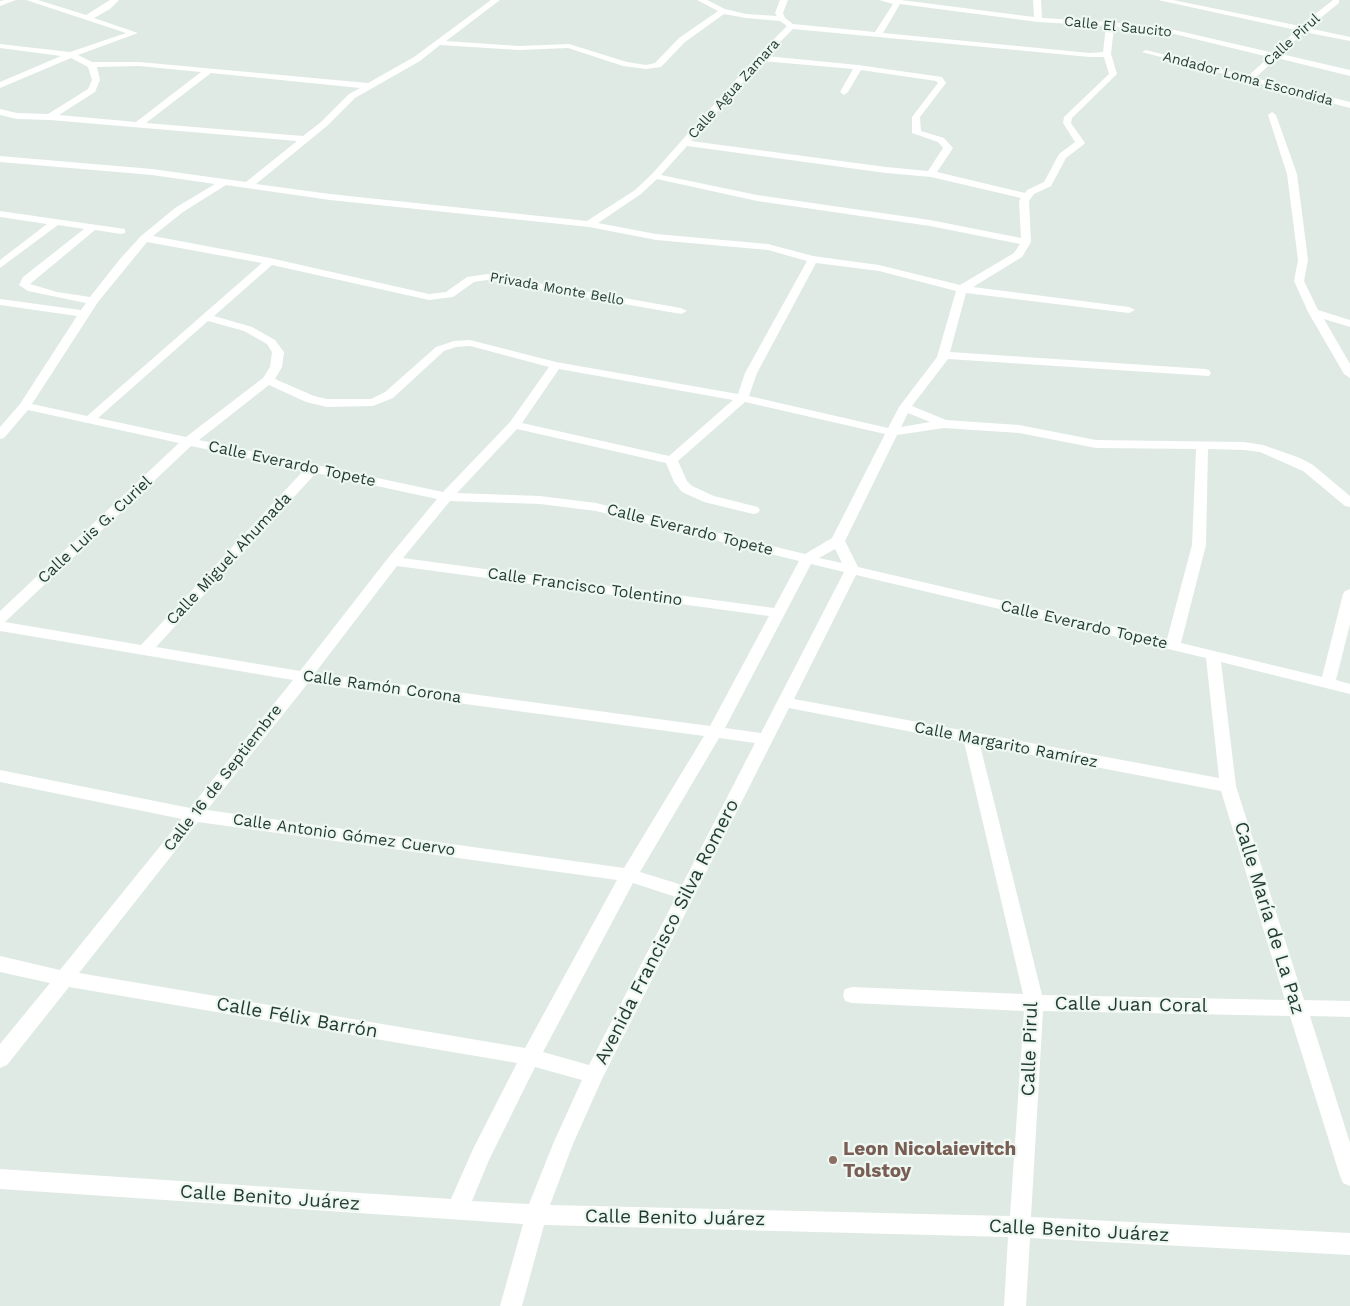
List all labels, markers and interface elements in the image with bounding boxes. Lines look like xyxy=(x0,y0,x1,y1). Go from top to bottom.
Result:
street label: Calle Pirul xyxy=(1260,10,1324,70)
street label: Calle El Saucito xyxy=(1063,13,1173,41)
street label: Calle Agua Zamara xyxy=(685,36,783,142)
street label: Andador Loma Escondida xyxy=(1161,48,1335,110)
street label: Privada Monte Bello xyxy=(488,269,626,309)
street label: Calle Everardo Topete xyxy=(206,437,378,491)
street label: Calle Luis G. Curiel xyxy=(34,472,156,588)
street label: Calle Miguel Ahumada xyxy=(163,489,295,629)
street label: Calle Everardo Topete xyxy=(605,500,775,560)
street label: Calle Francisco Tolentino xyxy=(486,564,684,610)
street label: Calle Everardo Topete xyxy=(999,596,1169,654)
street label: Calle Ramón Corona xyxy=(302,666,462,708)
street label: Calle 16 de Septiembre xyxy=(160,701,286,855)
street label: Calle Margarito Ramírez xyxy=(913,718,1099,772)
street label: Avenida Francisco Silva Romero xyxy=(590,795,744,1069)
street label: Calle Antonio Gómez Cuervo xyxy=(231,810,457,860)
street label: Calle María de La Paz xyxy=(1229,819,1309,1017)
street label: Calle Juan Coral xyxy=(1054,992,1208,1018)
street label: Calle Félix Barrón xyxy=(215,993,379,1043)
street label: Calle Pirul xyxy=(1017,1001,1043,1097)
place label: Leon Nicolaievitch Tolstoy xyxy=(843,1138,1016,1182)
marker: Leon Nicolaievitch Tolstoy xyxy=(827,1154,839,1166)
street label: Calle Benito Juárez xyxy=(179,1180,361,1216)
street label: Calle Benito Juárez xyxy=(585,1205,765,1231)
street label: Calle Benito Juárez xyxy=(988,1215,1170,1247)

